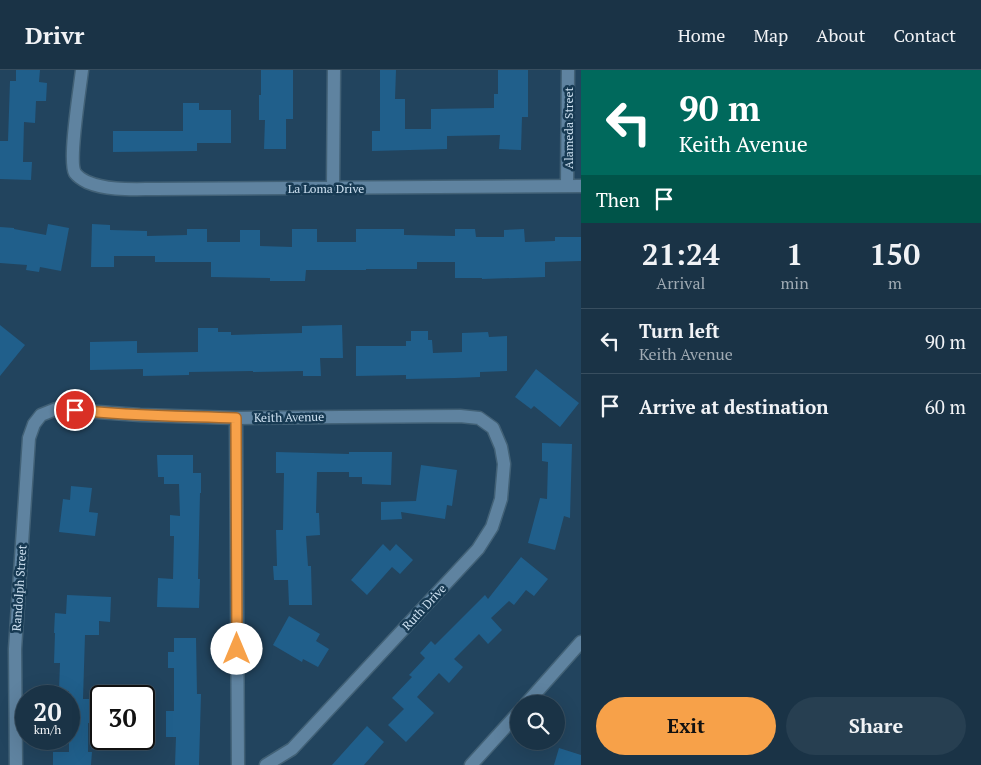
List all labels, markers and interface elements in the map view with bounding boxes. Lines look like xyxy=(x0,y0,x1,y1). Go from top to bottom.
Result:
text: Drivr xyxy=(25,19,84,51)
text: Home xyxy=(678,23,725,47)
text: Map xyxy=(753,23,788,47)
text: About xyxy=(816,23,865,47)
text: Contact xyxy=(893,23,956,47)
text: 90 m xyxy=(679,85,760,131)
street label: Alameda Street xyxy=(561,87,576,169)
icon: left xyxy=(596,90,661,155)
text: Keith Avenue xyxy=(679,129,808,158)
street label: La Loma Drive xyxy=(288,181,364,196)
icon: arrive xyxy=(650,185,678,213)
text: Then xyxy=(596,187,640,212)
text: 21:24 xyxy=(642,234,720,274)
text: 1 xyxy=(786,234,803,274)
text: 150 xyxy=(869,234,920,274)
text: Arrival xyxy=(656,272,705,294)
text: min xyxy=(781,272,809,294)
text: m xyxy=(888,272,902,294)
text: Turn left xyxy=(639,318,720,343)
icon: left xyxy=(596,327,624,355)
text: 90 m xyxy=(925,329,966,354)
text: Keith Avenue xyxy=(639,343,733,365)
pin xyxy=(54,389,96,431)
icon: arrive xyxy=(596,392,624,420)
text: Arrive at destination xyxy=(639,394,828,419)
text: 60 m xyxy=(925,394,966,419)
icon: arrive xyxy=(61,396,89,424)
street label: Keith Avenue xyxy=(254,409,324,425)
street label: Randolph Street xyxy=(9,544,30,632)
street label: Ruth Drive xyxy=(399,581,449,633)
position arrow xyxy=(210,622,262,674)
speed limit sign: 30 xyxy=(90,685,155,750)
text: 20 xyxy=(33,695,62,728)
map controls xyxy=(510,695,565,750)
button: search xyxy=(510,695,565,750)
button: Exit xyxy=(596,697,776,755)
button: Share xyxy=(786,697,966,755)
text: km/h xyxy=(34,722,61,737)

